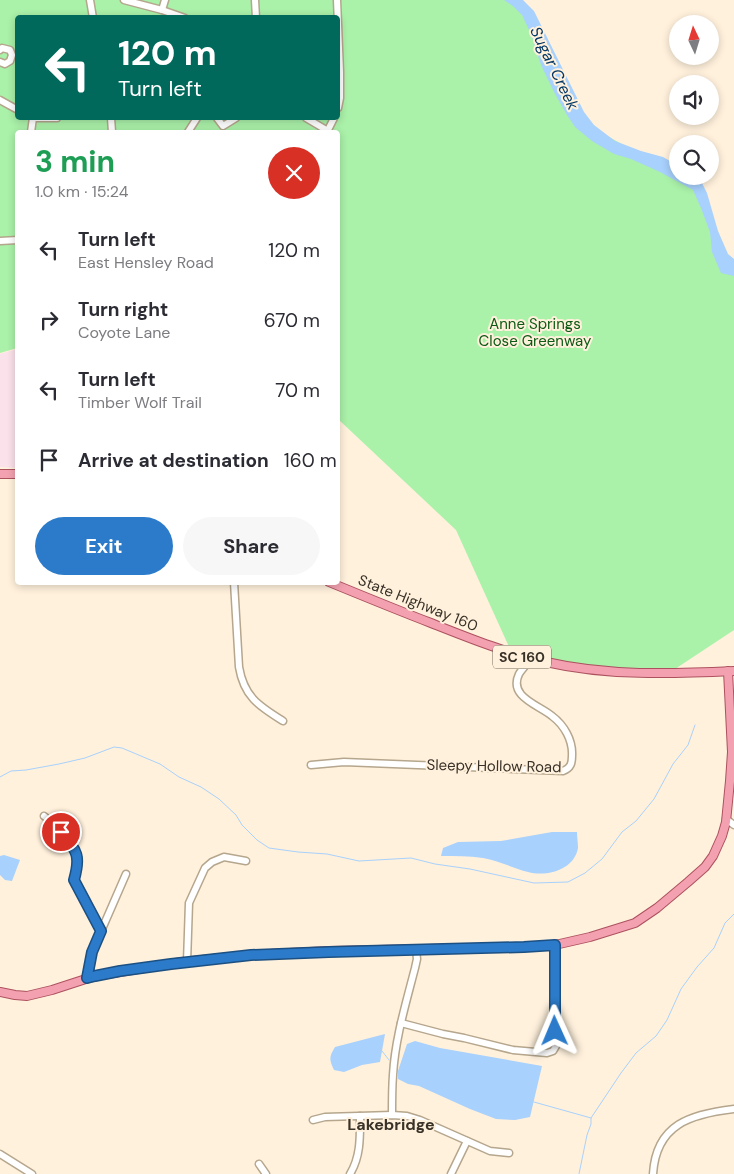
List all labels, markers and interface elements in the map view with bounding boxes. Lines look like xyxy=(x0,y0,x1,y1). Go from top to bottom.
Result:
north arrow xyxy=(669,15,719,65)
map controls xyxy=(669,15,719,185)
water label: Sugar Creek xyxy=(525,23,584,114)
text: 120 m xyxy=(118,30,217,76)
icon: left xyxy=(35,35,100,100)
text: Turn left xyxy=(118,74,202,103)
button: sound xyxy=(669,75,719,125)
button: search xyxy=(669,135,719,185)
text: 3 min xyxy=(35,142,115,181)
button: close xyxy=(268,147,320,199)
text: 1.0 km · 15:24 xyxy=(35,181,128,202)
text: Turn left xyxy=(78,227,156,252)
icon: left xyxy=(35,236,63,264)
text: 120 m xyxy=(268,238,320,263)
text: East Hensley Road xyxy=(78,252,214,273)
text: Turn right xyxy=(78,297,168,322)
icon: right xyxy=(35,306,63,334)
text: 670 m xyxy=(264,308,320,333)
park label: Anne Springs Close Greenway xyxy=(479,314,592,351)
text: Coyote Lane xyxy=(78,322,170,343)
text: Turn left xyxy=(78,367,156,392)
icon: left xyxy=(35,376,63,404)
text: 70 m xyxy=(275,378,320,403)
text: Timber Wolf Trail xyxy=(78,392,202,413)
icon: arrive xyxy=(35,446,63,474)
text: Arrive at destination xyxy=(78,448,269,473)
text: 160 m xyxy=(284,448,337,473)
button: Exit xyxy=(35,517,173,575)
button: Share xyxy=(183,517,320,575)
street label: State Highway 160 xyxy=(355,570,481,636)
road number: SC 160 xyxy=(493,646,551,669)
street label: Sleepy Hollow Road xyxy=(426,755,562,777)
pin xyxy=(40,811,82,853)
icon: arrive xyxy=(47,818,75,846)
position arrow xyxy=(528,1004,580,1056)
district label: Lakebridge xyxy=(347,1114,435,1135)

